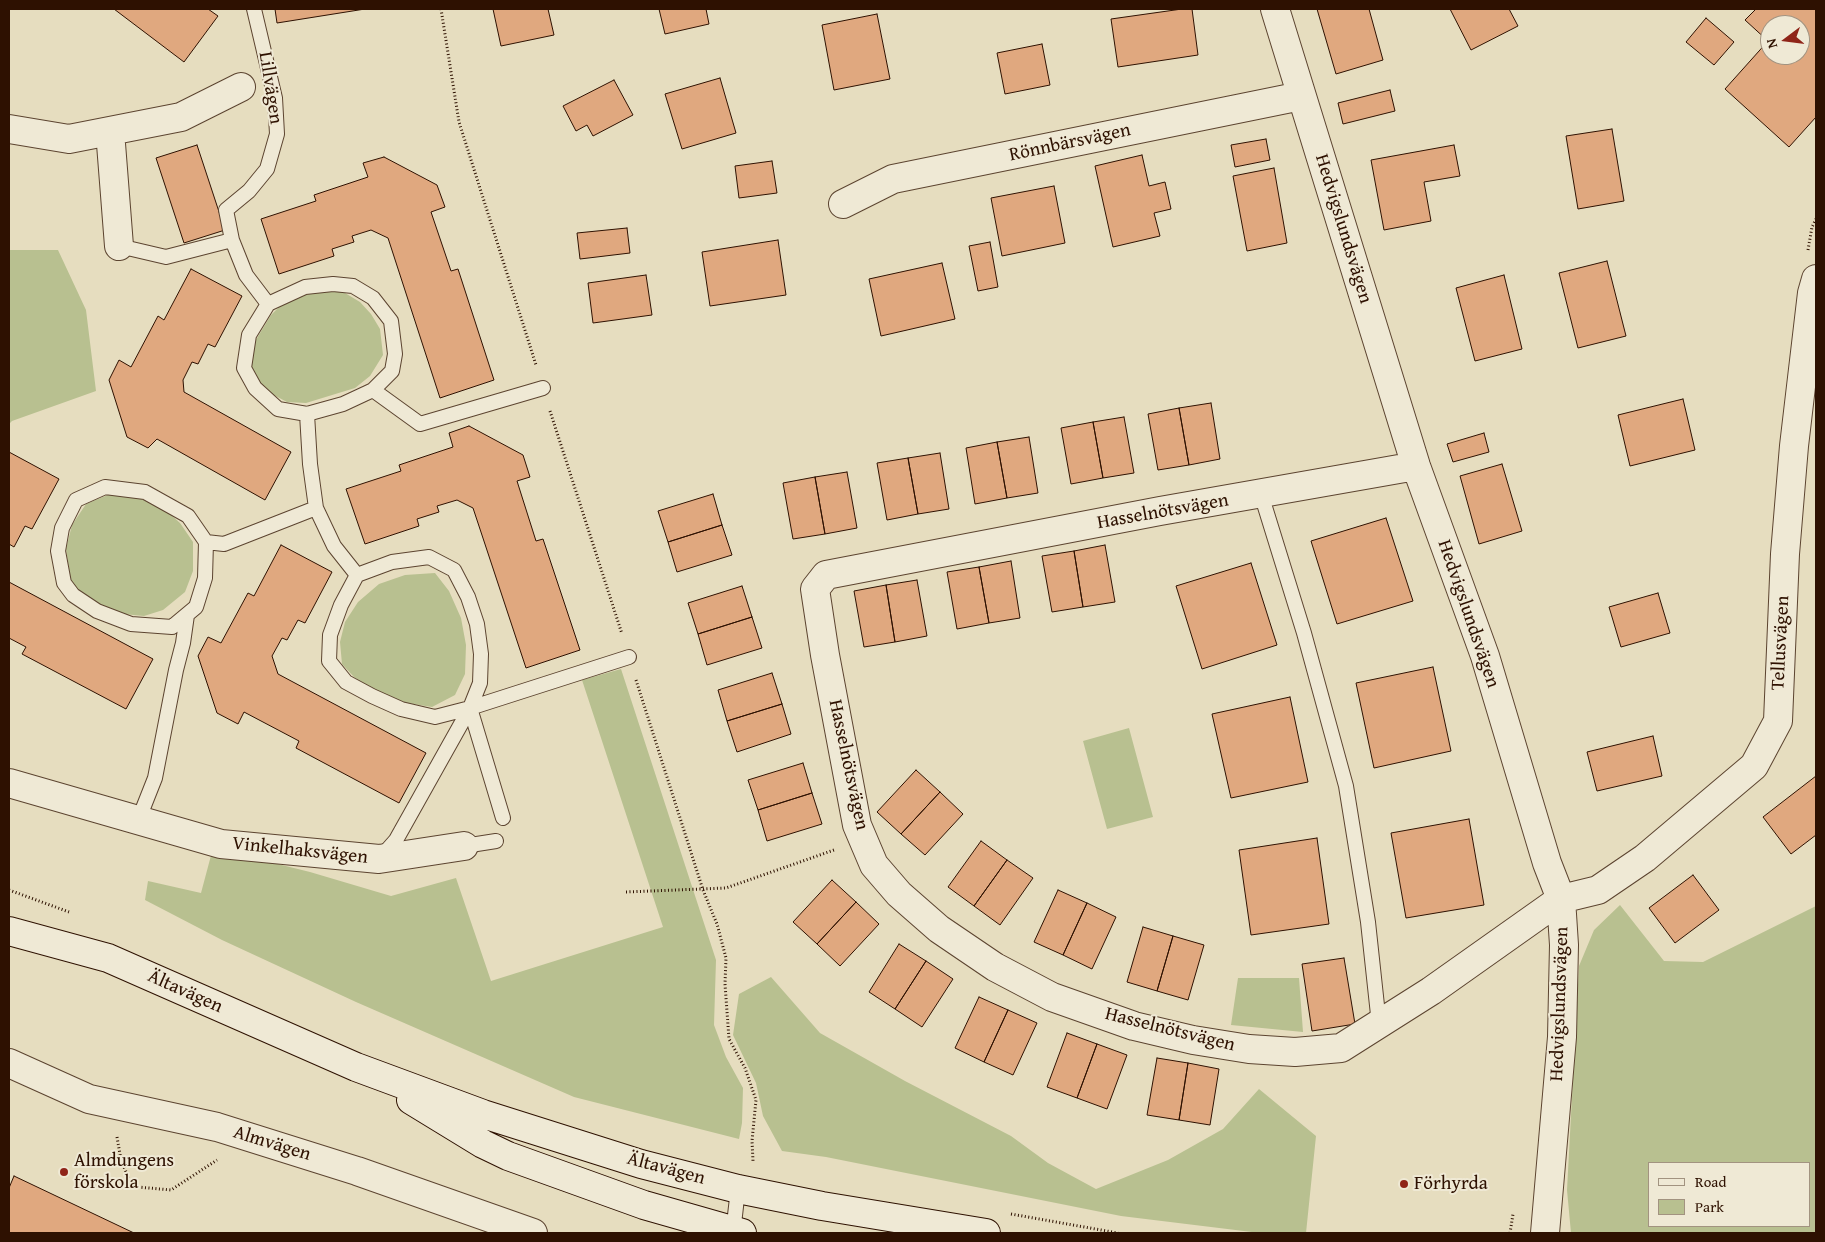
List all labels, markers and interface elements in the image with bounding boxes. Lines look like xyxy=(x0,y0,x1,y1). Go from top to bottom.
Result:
north arrow xyxy=(1760,15,1810,65)
text: N xyxy=(1761,37,1782,51)
street label: Lillvägen xyxy=(253,50,287,126)
street label: Rönnbärsvägen xyxy=(1007,119,1133,167)
street label: Hedvigslundsvägen xyxy=(1309,152,1377,306)
street label: Hasselnötsvägen xyxy=(1096,489,1230,535)
street label: Hedvigslundsvägen xyxy=(1432,537,1504,691)
street label: Tellusvägen xyxy=(1767,595,1795,691)
street label: Hasselnötsvägen xyxy=(823,698,873,832)
street label: Vinkelhaksvägen xyxy=(231,833,369,869)
street label: Hedvigslundsvägen xyxy=(1546,926,1574,1082)
street label: Ältavägen xyxy=(144,965,226,1019)
street label: Hasselnötsvägen xyxy=(1103,1003,1237,1057)
street label: Almvägen xyxy=(230,1121,314,1167)
street label: Ältavägen xyxy=(625,1148,707,1190)
place label: Almdungens förskola xyxy=(74,1150,174,1194)
legend xyxy=(1648,1162,1810,1227)
marker: Almdungens förskola xyxy=(58,1166,70,1178)
text: Road xyxy=(1695,1171,1726,1192)
place label: Förhyrda xyxy=(1414,1173,1488,1195)
marker: Förhyrda xyxy=(1398,1178,1410,1190)
text: Park xyxy=(1695,1196,1724,1217)

